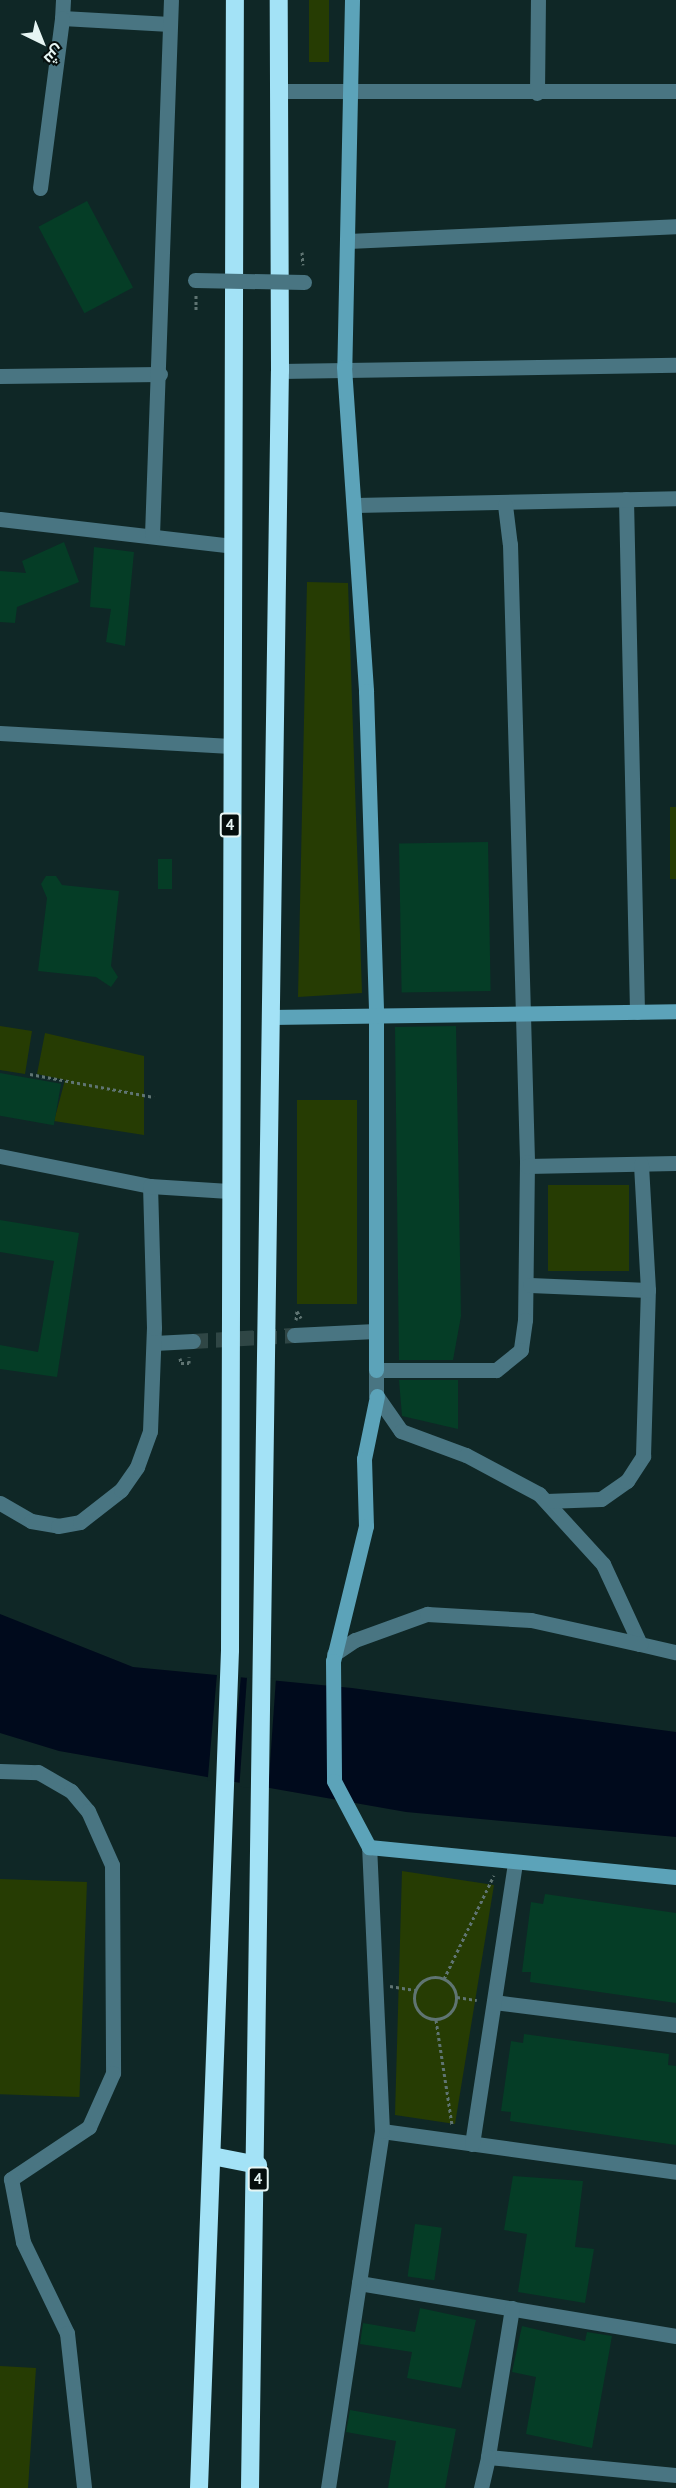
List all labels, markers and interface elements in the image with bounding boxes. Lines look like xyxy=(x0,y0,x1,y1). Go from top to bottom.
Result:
north arrow xyxy=(12,12,72,72)
text: ش xyxy=(40,41,69,69)
road number: 4 xyxy=(220,813,240,837)
road number: 4 xyxy=(248,2167,268,2191)

